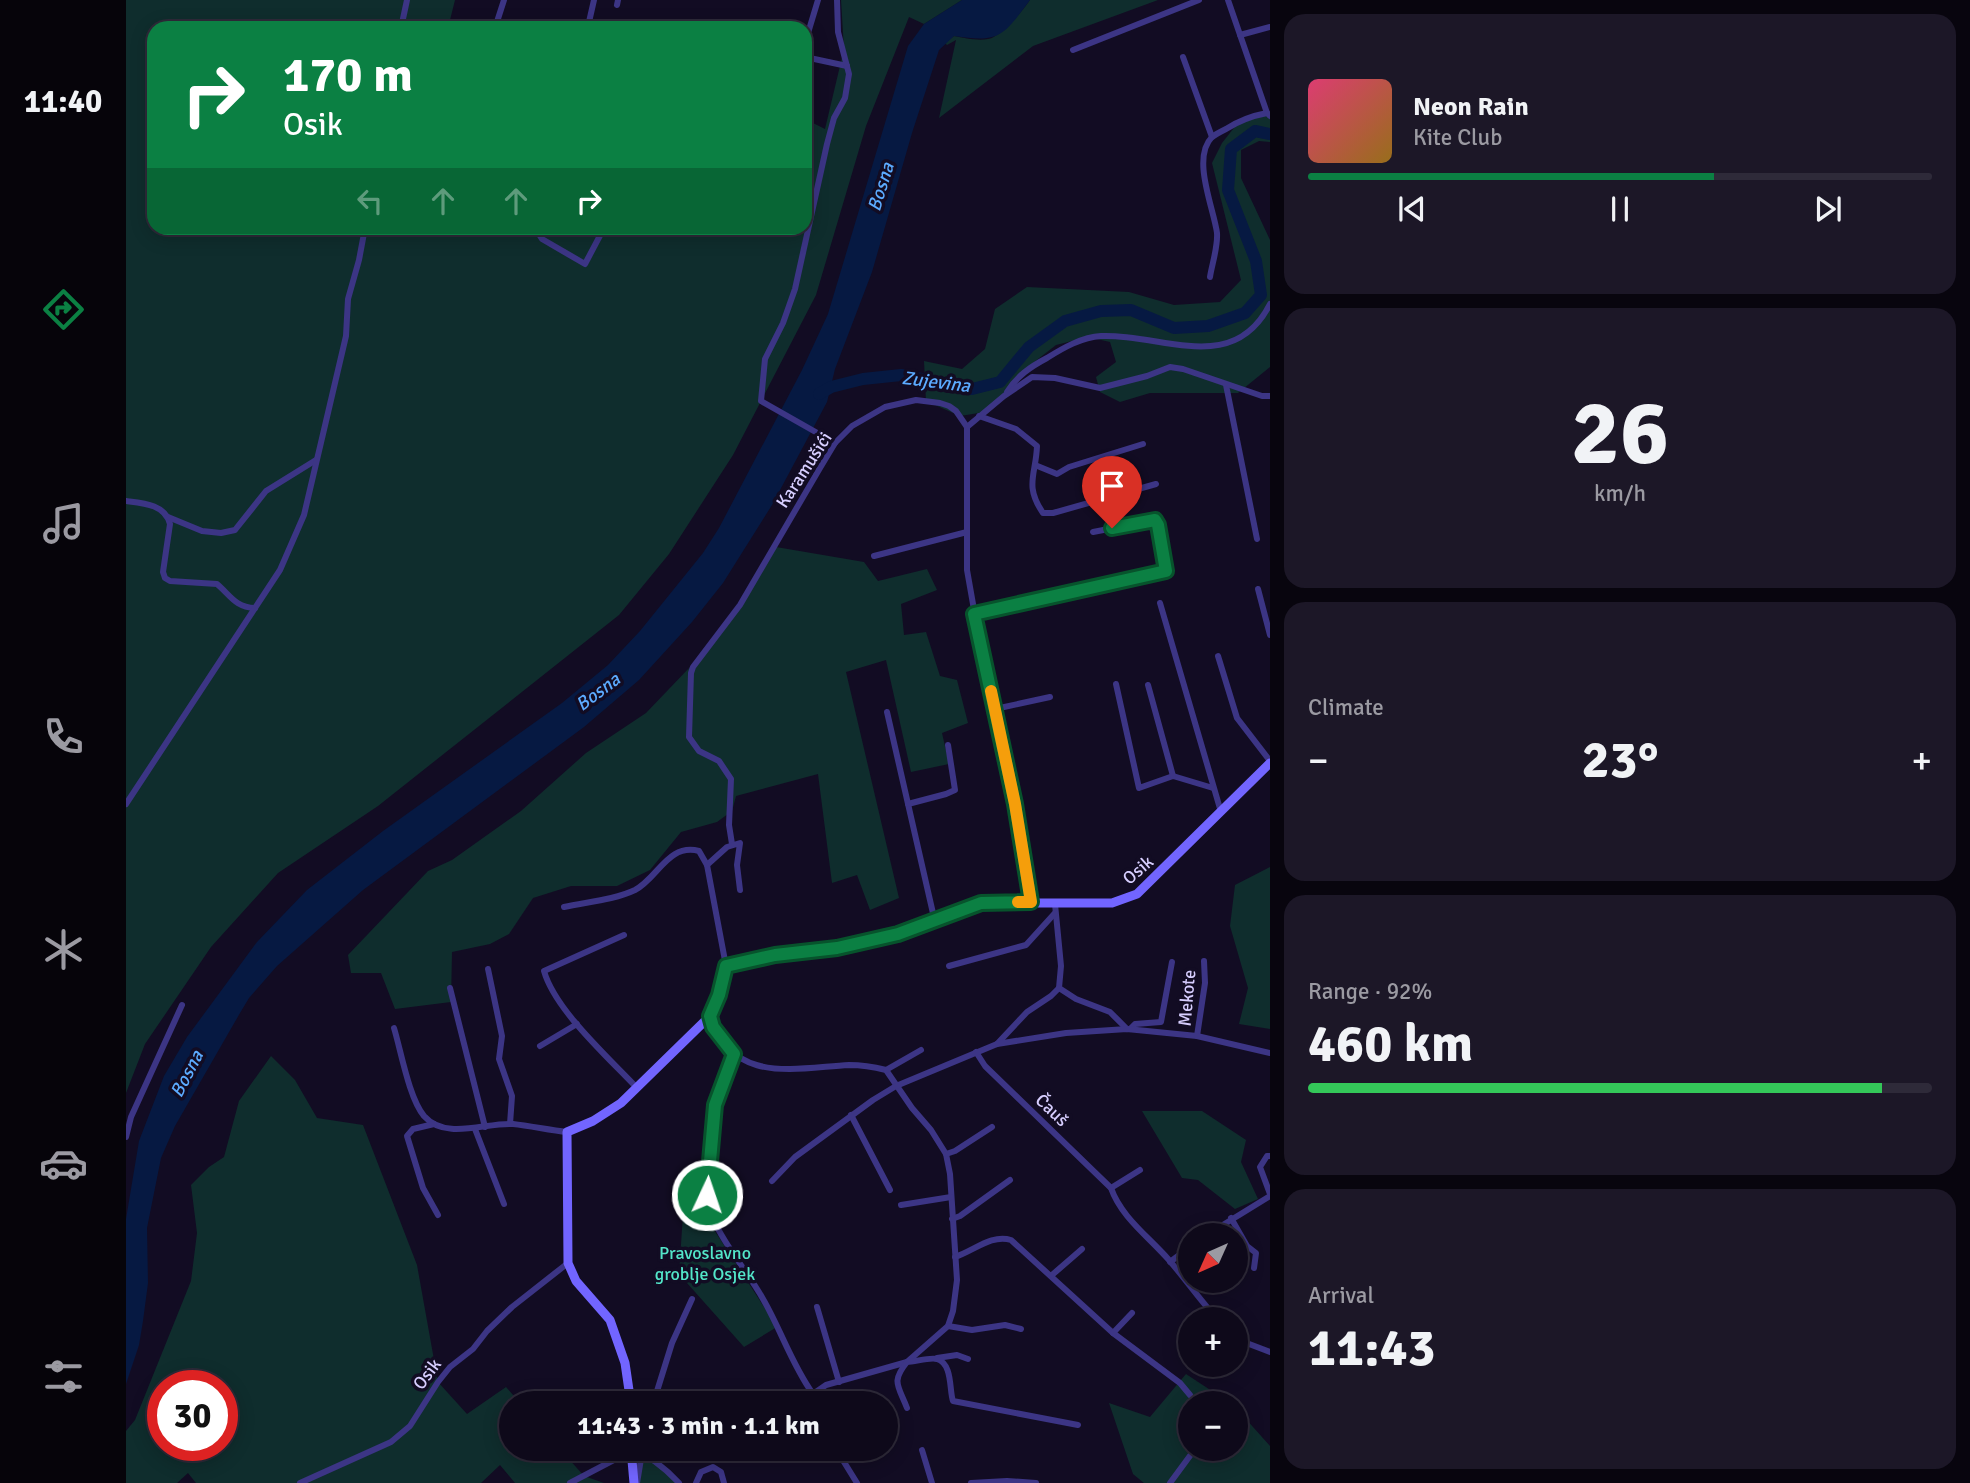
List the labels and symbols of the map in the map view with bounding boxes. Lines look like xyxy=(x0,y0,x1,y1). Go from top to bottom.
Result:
water label: Bosna xyxy=(862,158,900,214)
water label: Zujevina xyxy=(900,366,973,398)
street label: Karamušići xyxy=(771,428,837,512)
pin xyxy=(1082,456,1142,528)
water label: Bosna xyxy=(571,667,626,717)
street label: Osik xyxy=(1118,851,1158,889)
street label: Mekote xyxy=(1174,969,1200,1027)
water label: Bosna xyxy=(165,1045,210,1102)
street label: Čauš xyxy=(1031,1089,1073,1131)
position arrow xyxy=(670,1158,744,1232)
north arrow xyxy=(1178,1223,1248,1293)
park label: Pravoslavno groblje Osjek xyxy=(655,1242,755,1285)
street label: Osik xyxy=(408,1354,446,1394)
speed limit sign: 30 xyxy=(147,1370,238,1461)

